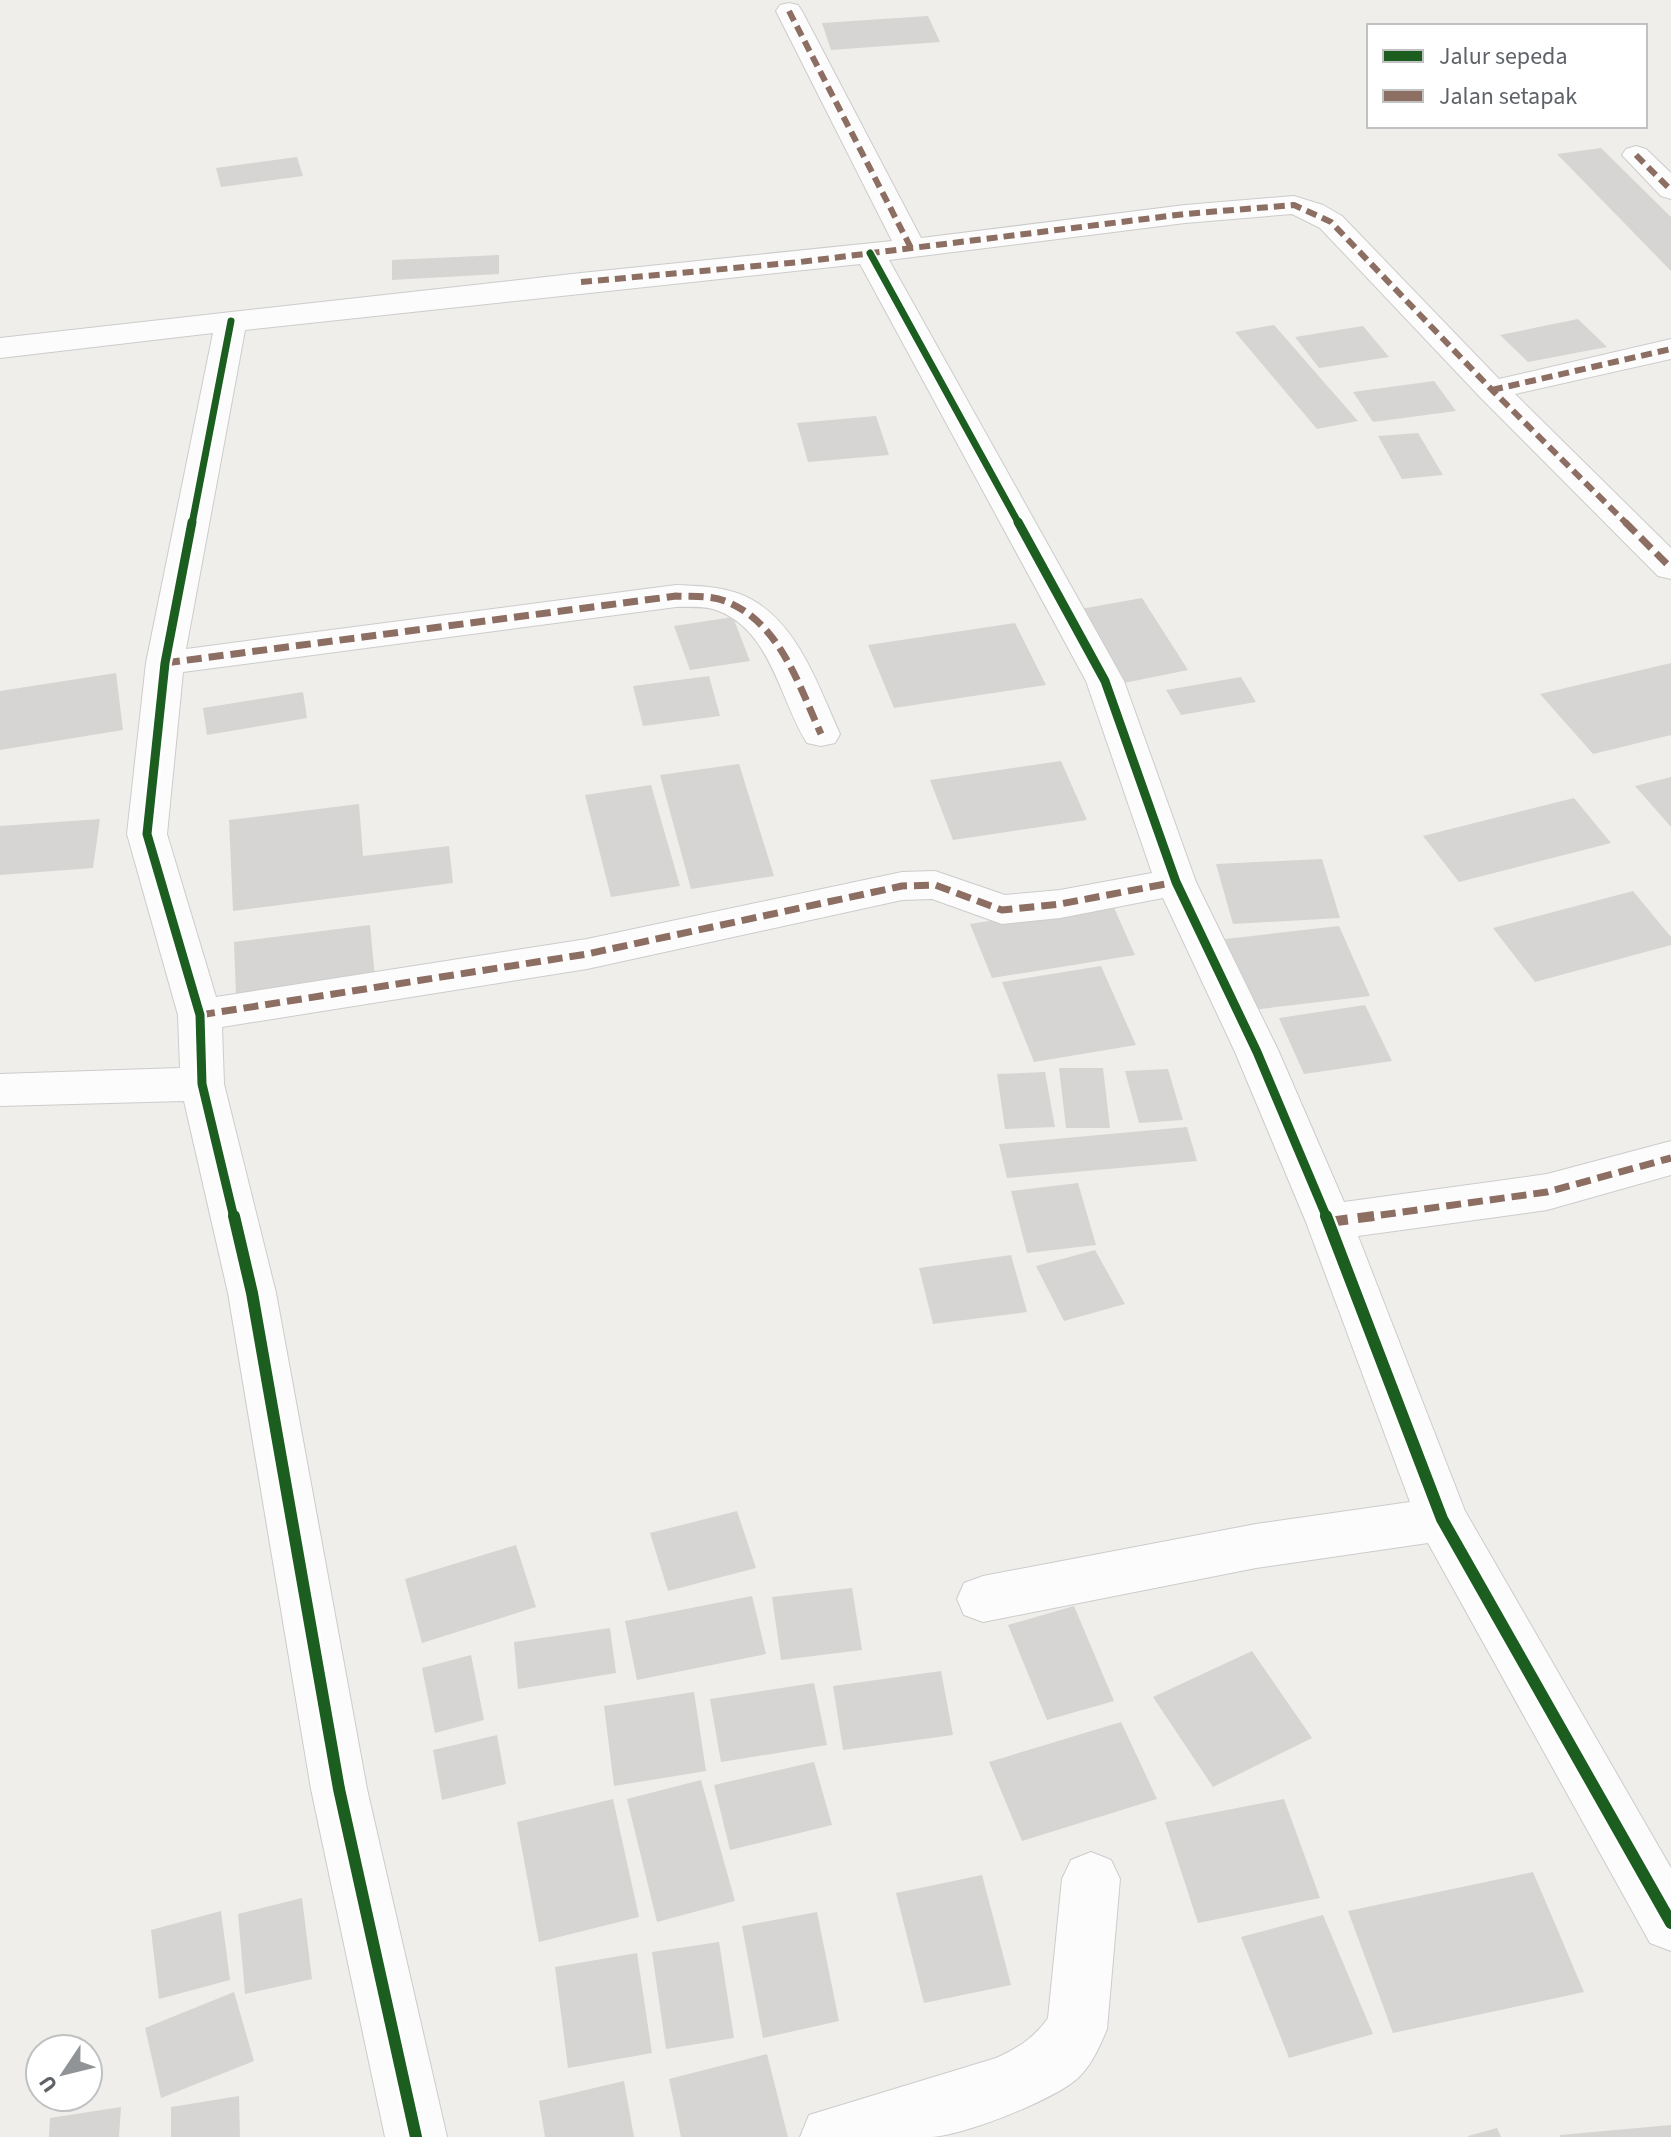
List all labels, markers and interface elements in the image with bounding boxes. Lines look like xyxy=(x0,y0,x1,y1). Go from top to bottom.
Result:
legend xyxy=(1367,24,1647,128)
text: Jalur sepeda xyxy=(1439,39,1568,74)
text: Jalan setapak xyxy=(1439,79,1577,114)
north arrow xyxy=(24,2033,104,2113)
text: U xyxy=(31,2069,66,2099)

